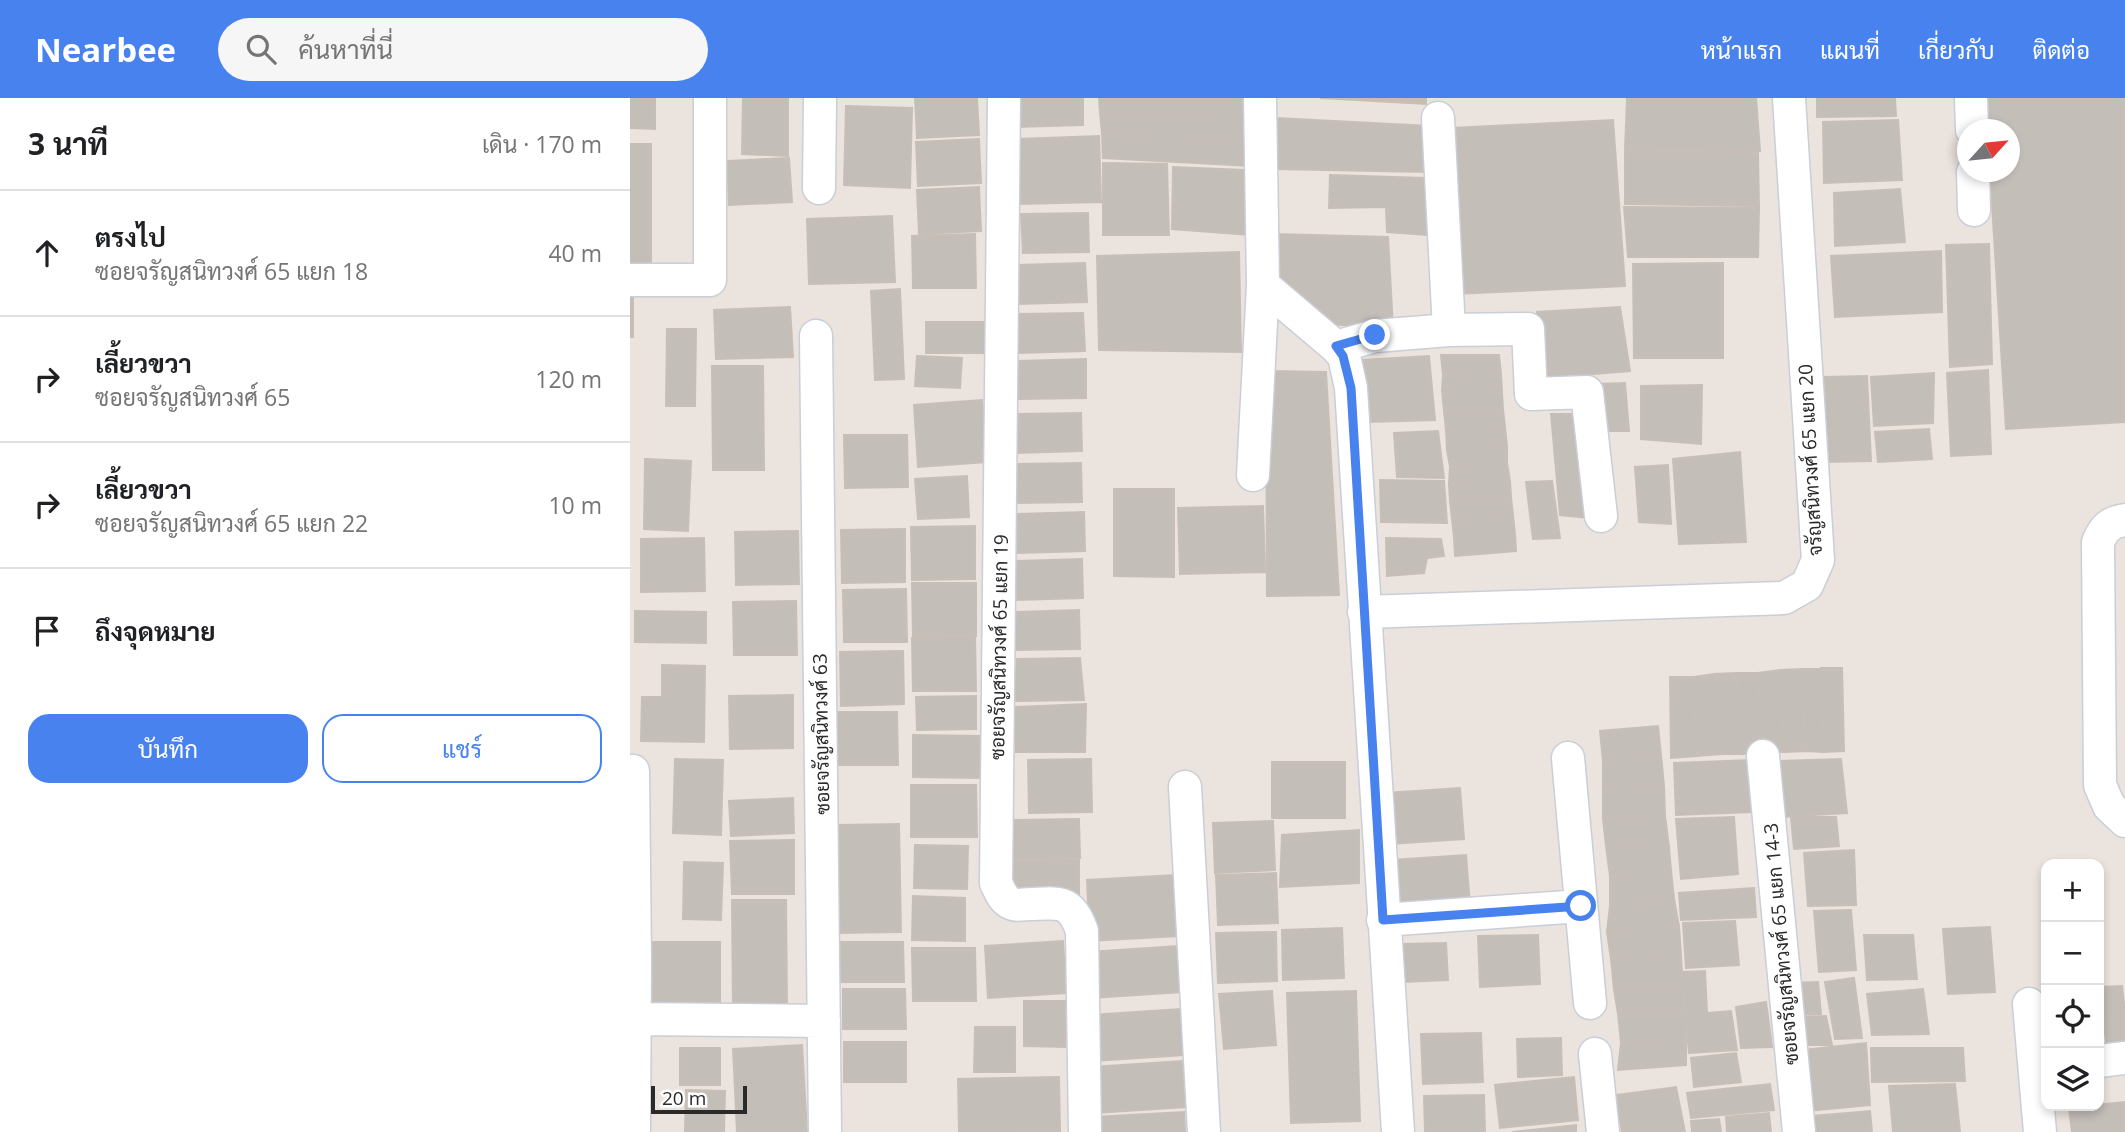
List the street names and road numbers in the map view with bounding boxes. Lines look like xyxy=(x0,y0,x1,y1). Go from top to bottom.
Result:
street label: จรัญสนิทวงศ์ 65 แยก 20 xyxy=(1792,363,1828,557)
street label: ซอยจรัญสนิทวงศ์ 65 แยก 19 xyxy=(984,534,1014,760)
street label: ซอยจรัญสนิทวงศ์ 63 xyxy=(807,653,835,815)
street label: ซอยจรัญสนิทวงศ์ 65 แยก 14-3 xyxy=(1757,822,1805,1066)

